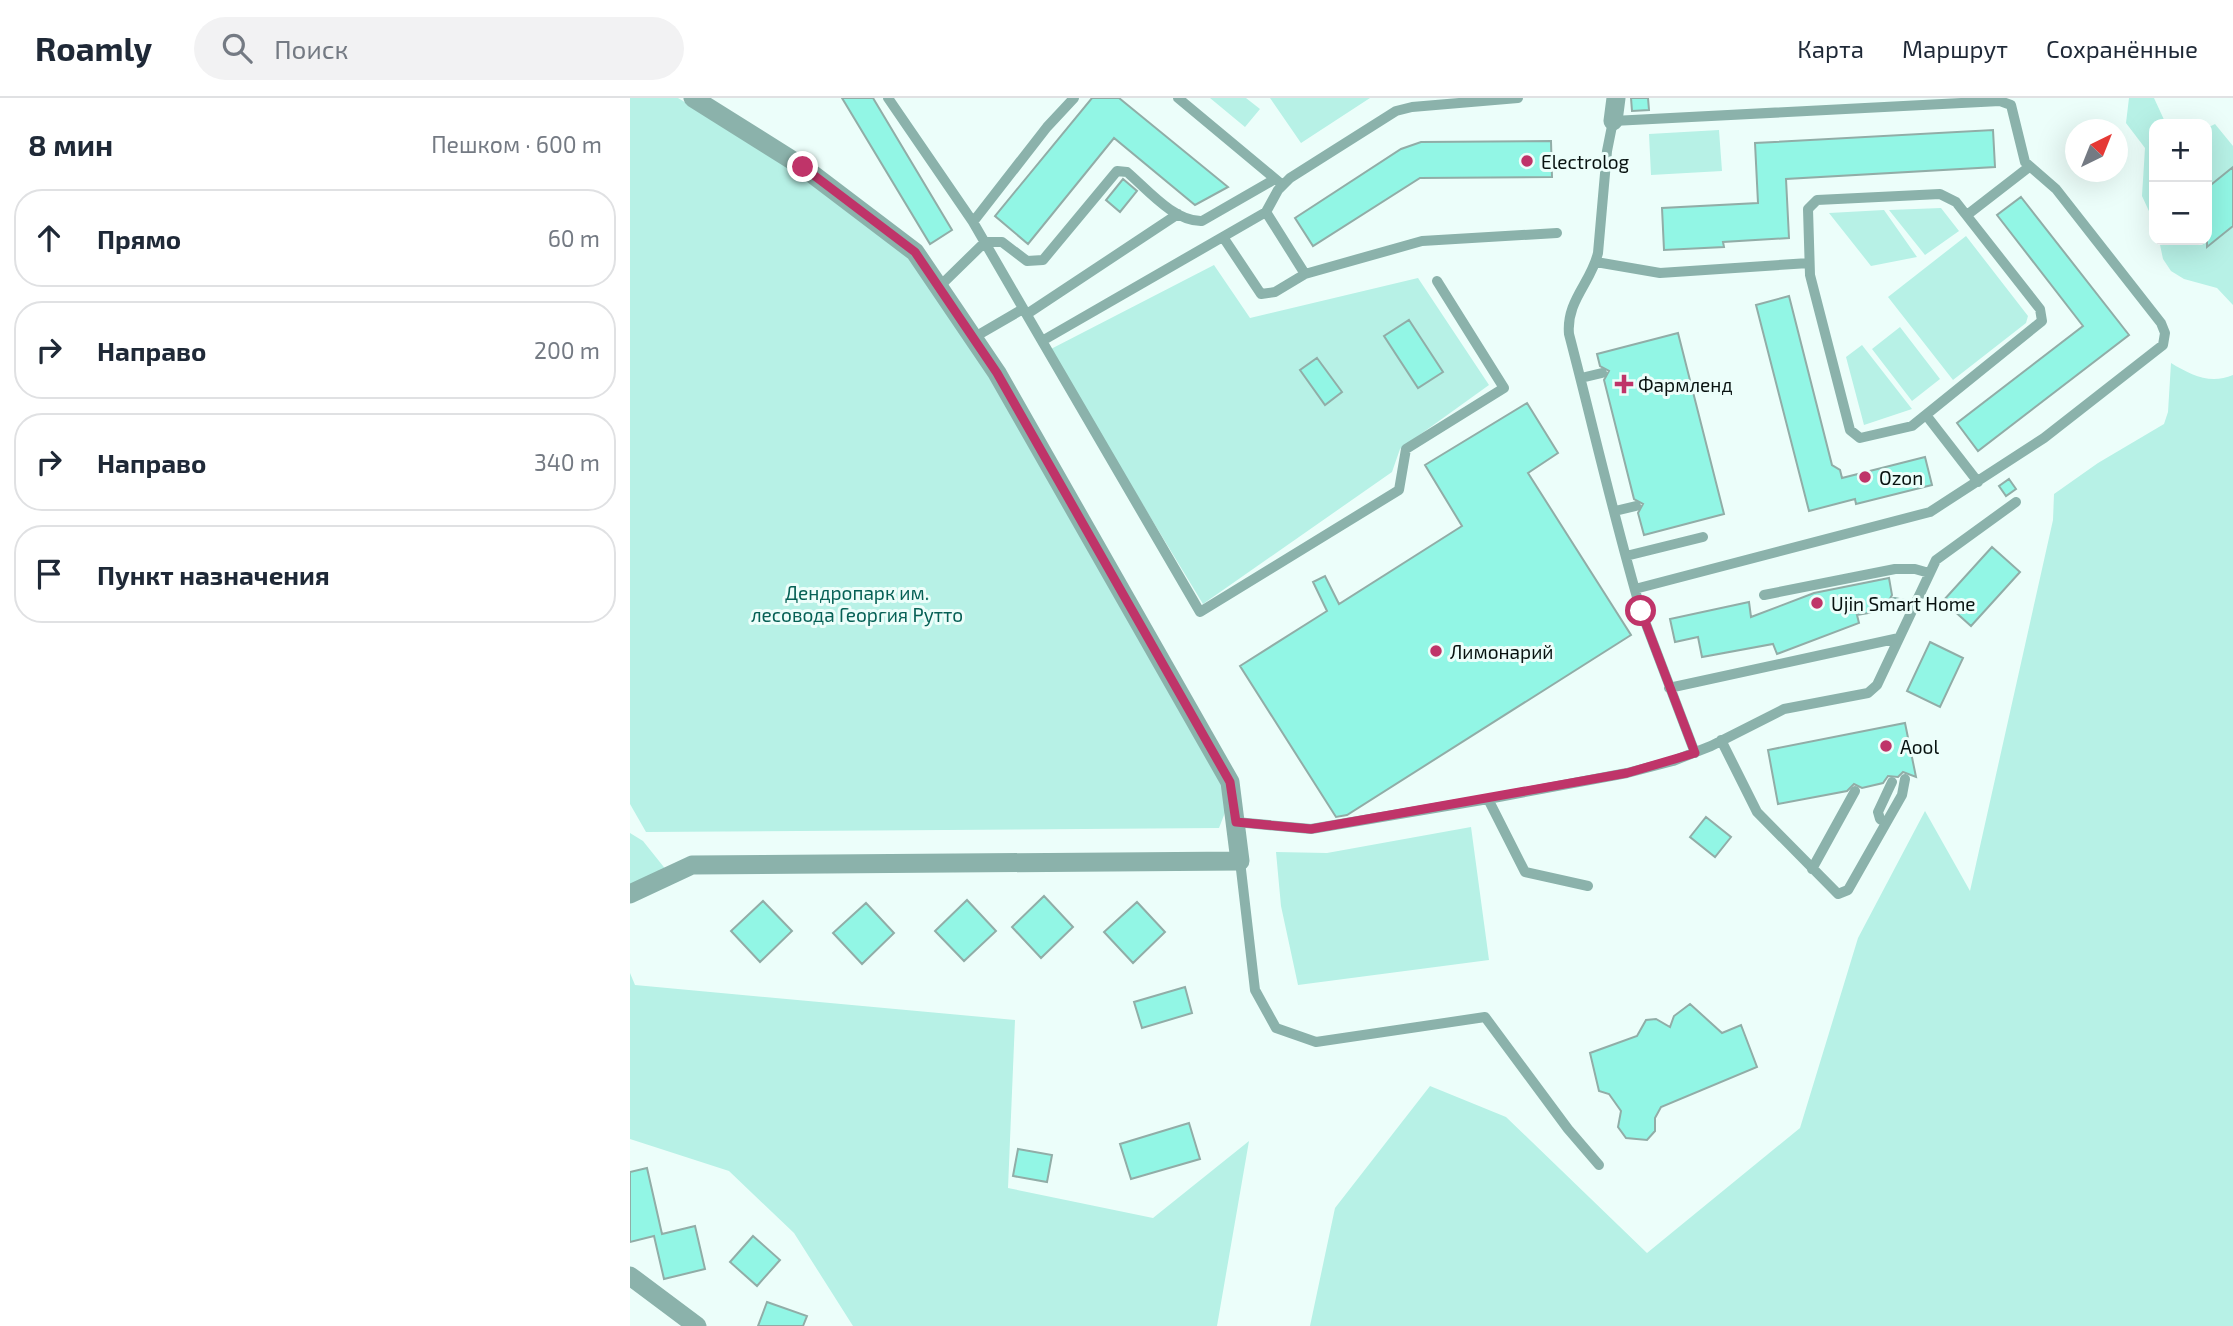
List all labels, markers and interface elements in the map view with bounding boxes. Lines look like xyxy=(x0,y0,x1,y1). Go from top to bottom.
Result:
search box xyxy=(194,17,684,80)
text: Roamly xyxy=(35,28,152,68)
icon: search xyxy=(218,29,256,67)
text: Поиск xyxy=(274,33,348,64)
text: Карта xyxy=(1797,34,1864,63)
text: Маршрут xyxy=(1902,34,2008,63)
text: Сохранённые xyxy=(2046,34,2198,63)
north arrow xyxy=(2065,119,2128,182)
map controls xyxy=(2149,119,2212,245)
button: + xyxy=(2149,119,2212,182)
text: 8 мин xyxy=(28,126,113,162)
text: Пешком · 600 m xyxy=(431,130,602,158)
place label: Electrolog xyxy=(1541,150,1630,173)
route end xyxy=(787,151,818,182)
marker: Electrolog xyxy=(1519,153,1535,169)
button: − xyxy=(2149,182,2212,245)
icon: ahead xyxy=(30,219,68,257)
text: Прямо xyxy=(97,223,181,254)
text: 60 m xyxy=(548,224,600,252)
icon: right xyxy=(30,331,68,369)
text: Направо xyxy=(97,335,206,366)
text: 200 m xyxy=(534,336,600,364)
place label: Фармленд xyxy=(1638,373,1733,396)
marker: Фармленд xyxy=(1616,376,1632,392)
icon: right xyxy=(30,443,68,481)
text: Направо xyxy=(97,447,206,478)
text: 340 m xyxy=(534,448,600,476)
place label: Ozon xyxy=(1879,466,1923,489)
marker: Ozon xyxy=(1857,469,1873,485)
icon: arrive xyxy=(30,555,68,593)
text: Пункт назначения xyxy=(97,559,330,590)
park label: Дендропарк им. лесовода Георгия Рутто xyxy=(751,581,963,627)
place label: Ujin Smart Home xyxy=(1831,592,1976,615)
route start xyxy=(1625,595,1656,626)
marker: Ujin Smart Home xyxy=(1809,595,1825,611)
place label: Лимонарий xyxy=(1450,640,1553,663)
marker: Лимонарий xyxy=(1428,643,1444,659)
place label: Aool xyxy=(1900,735,1939,758)
marker: Aool xyxy=(1878,738,1894,754)

